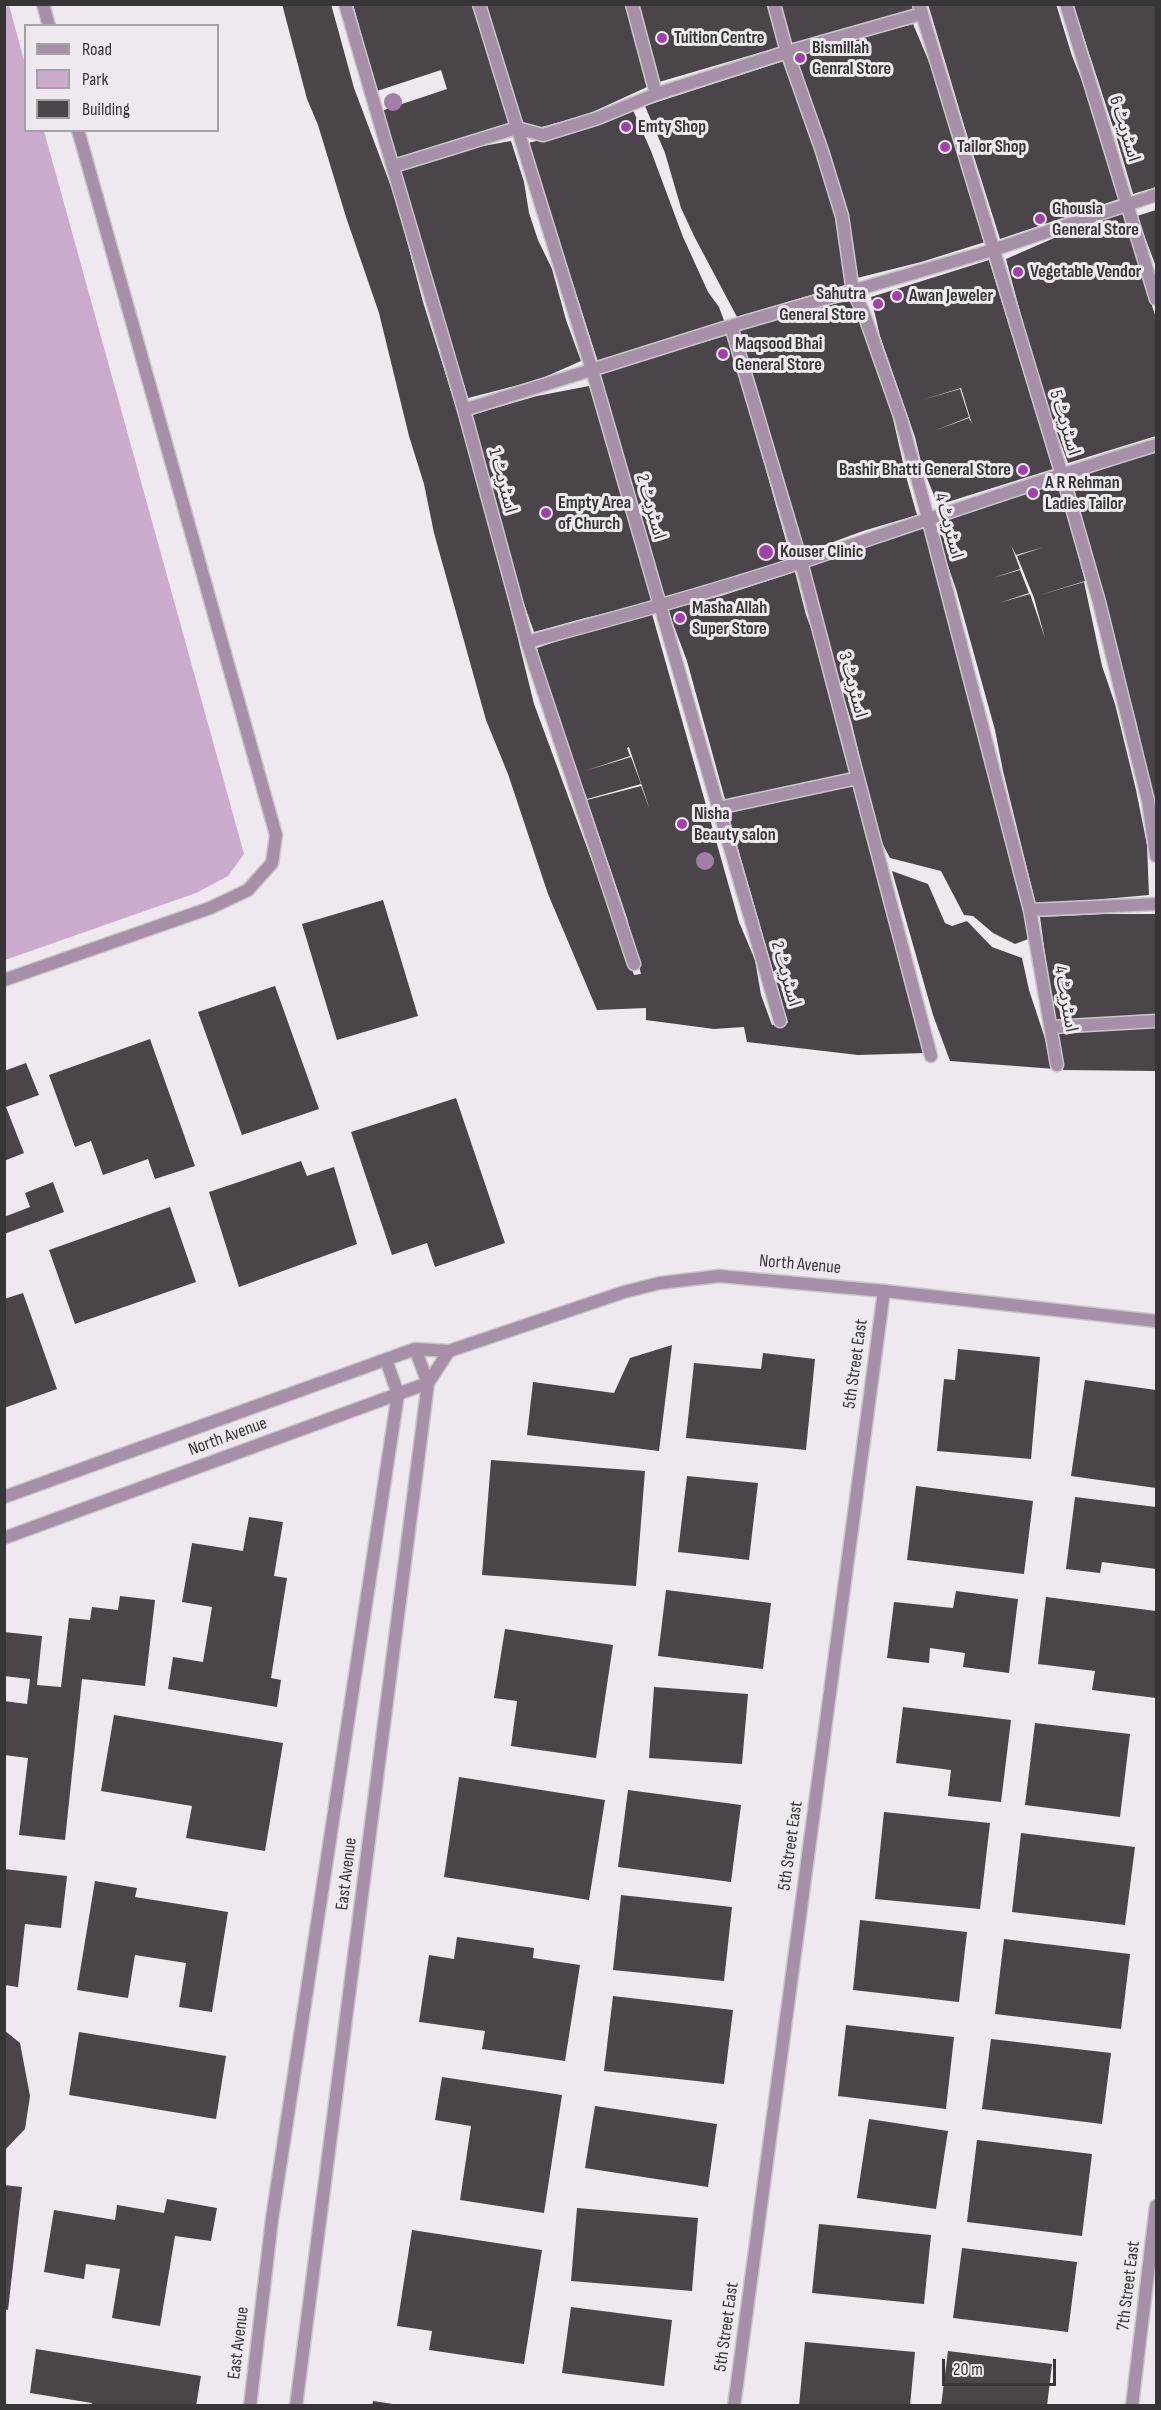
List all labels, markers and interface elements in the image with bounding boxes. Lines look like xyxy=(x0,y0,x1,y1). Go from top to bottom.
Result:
legend xyxy=(24,24,219,132)
place label: Tuition Centre xyxy=(674,27,764,49)
marker: Tuition Centre xyxy=(655,31,669,45)
place label: Bismillah Genral Store xyxy=(812,37,891,80)
text: Road xyxy=(82,39,112,60)
marker: Bismillah Genral Store xyxy=(793,51,807,65)
text: Park xyxy=(82,69,108,90)
street label: اسٹریٹ 6 xyxy=(1104,94,1144,164)
text: Building xyxy=(82,99,130,120)
place label: Emty Shop xyxy=(638,116,706,138)
marker: Emty Shop xyxy=(619,120,633,134)
place label: Tailor Shop xyxy=(957,136,1026,158)
marker: Tailor Shop xyxy=(938,140,952,154)
place label: Ghousia General Store xyxy=(1052,198,1139,240)
marker: Ghousia General Store xyxy=(1033,212,1047,226)
place label: Vegetable Vendor xyxy=(1030,261,1141,283)
marker: Vegetable Vendor xyxy=(1011,265,1025,279)
place label: Sahutra General Store xyxy=(779,283,866,326)
place label: Awan Jeweler xyxy=(909,285,993,307)
marker: Awan Jeweler xyxy=(890,289,904,303)
marker: Sahutra General Store xyxy=(871,297,885,311)
place label: Maqsood Bhai General Store xyxy=(735,333,822,376)
marker: Maqsood Bhai General Store xyxy=(716,347,730,361)
street label: اسٹریٹ 5 xyxy=(1044,388,1084,458)
street label: اسٹریٹ 1 xyxy=(483,446,521,516)
place label: Bashir Bhatti General Store xyxy=(839,459,1011,481)
marker: Bashir Bhatti General Store xyxy=(1016,463,1030,477)
street label: اسٹریٹ 2 xyxy=(630,472,670,542)
place label: A R Rehman Ladies Tailor xyxy=(1045,472,1123,514)
marker: A R Rehman Ladies Tailor xyxy=(1026,486,1040,500)
street label: اسٹریٹ 4 xyxy=(929,491,967,561)
place label: Empty Area of Church xyxy=(558,492,631,534)
marker: Empty Area of Church xyxy=(539,506,553,520)
place label: Kouser Clinic xyxy=(780,541,863,563)
marker: Kouser Clinic xyxy=(757,543,775,561)
place label: Masha Allah Super Store xyxy=(692,597,767,640)
marker: Masha Allah Super Store xyxy=(673,611,687,625)
street label: اسٹریٹ 3 xyxy=(833,650,871,720)
place label: Nisha Beauty salon xyxy=(694,803,776,846)
marker: Nisha Beauty salon xyxy=(675,817,689,831)
street label: اسٹریٹ 2 xyxy=(765,939,805,1009)
street label: اسٹریٹ 4 xyxy=(1049,964,1081,1034)
street label: North Avenue xyxy=(758,1251,842,1279)
street label: 5th Street East xyxy=(839,1318,873,1410)
street label: North Avenue xyxy=(186,1413,270,1461)
street label: 5th Street East xyxy=(774,1800,808,1892)
street label: East Avenue xyxy=(332,1837,362,1911)
street label: 7th Street East xyxy=(1113,2240,1145,2332)
street label: 5th Street East xyxy=(710,2281,744,2373)
street label: East Avenue xyxy=(224,2306,254,2380)
scale bar xyxy=(945,2347,1059,2385)
text: 20 m xyxy=(953,2359,983,2380)

